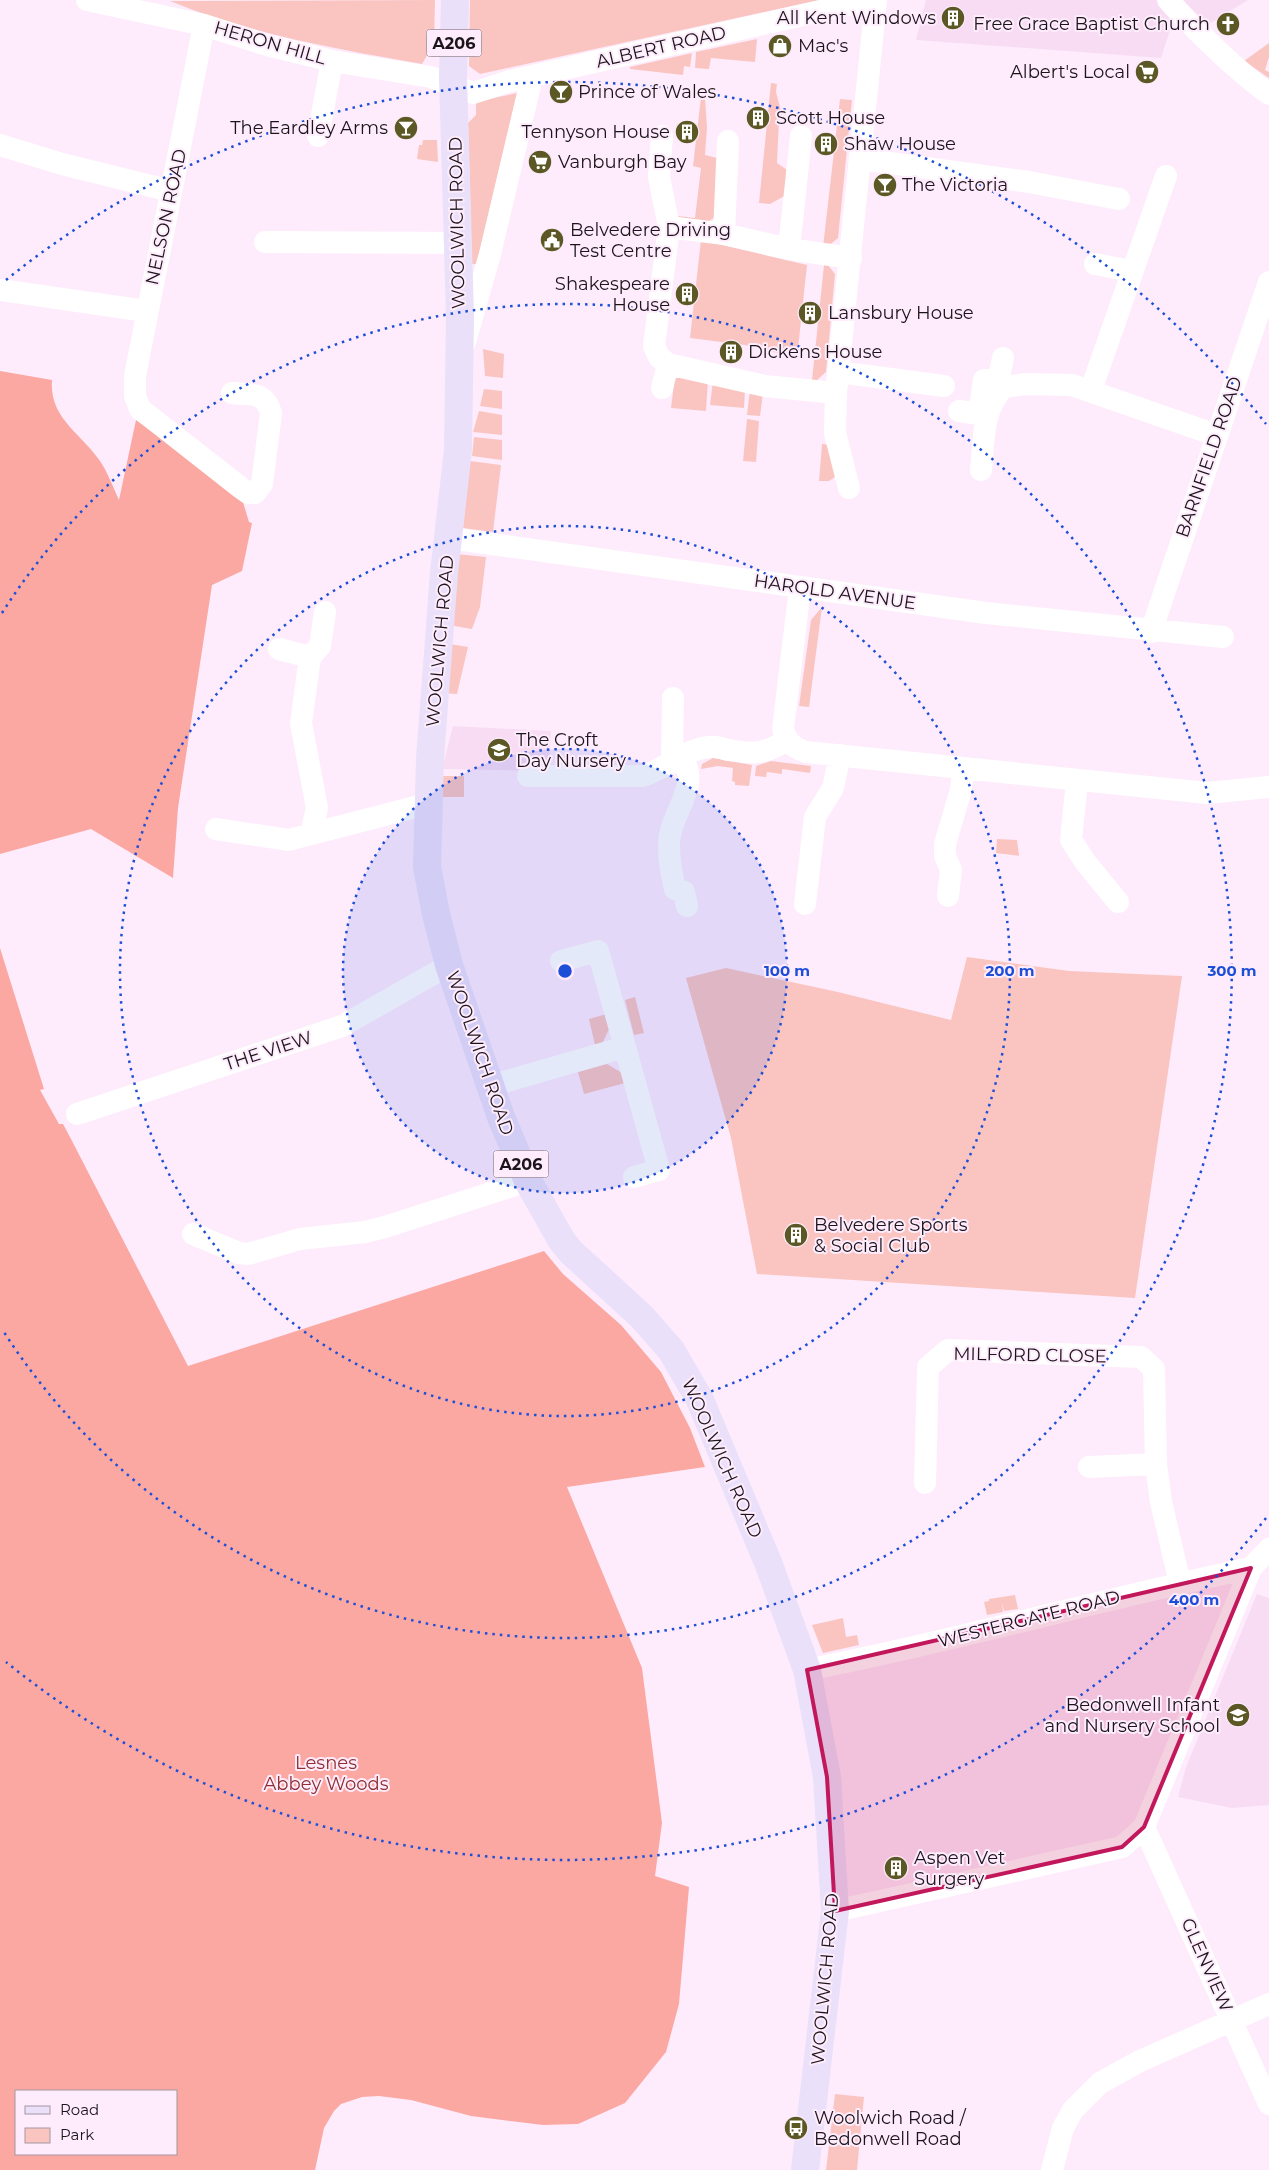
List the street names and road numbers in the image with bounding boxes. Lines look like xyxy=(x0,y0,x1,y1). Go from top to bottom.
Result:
street label: HERON HILL xyxy=(211,17,329,70)
street label: ALBERT ROAD xyxy=(594,21,728,73)
road number: A206 xyxy=(426,29,482,56)
street label: WOOLWICH ROAD xyxy=(444,137,470,309)
street label: NELSON ROAD xyxy=(141,147,191,287)
street label: BARNFIELD ROAD xyxy=(1171,374,1247,540)
street label: WOOLWICH ROAD xyxy=(422,554,458,728)
street label: HAROLD AVENUE xyxy=(753,570,917,614)
street label: WOOLWICH ROAD xyxy=(442,968,518,1138)
street label: THE VIEW xyxy=(221,1026,315,1076)
road number: A206 xyxy=(494,1150,548,1178)
street label: MILFORD CLOSE xyxy=(953,1343,1107,1367)
street label: WOOLWICH ROAD xyxy=(677,1375,767,1541)
street label: WESTERGATE ROAD xyxy=(936,1586,1122,1652)
street label: WOOLWICH ROAD xyxy=(807,1892,843,2066)
street label: GLENVIEW xyxy=(1177,1915,1237,2015)

